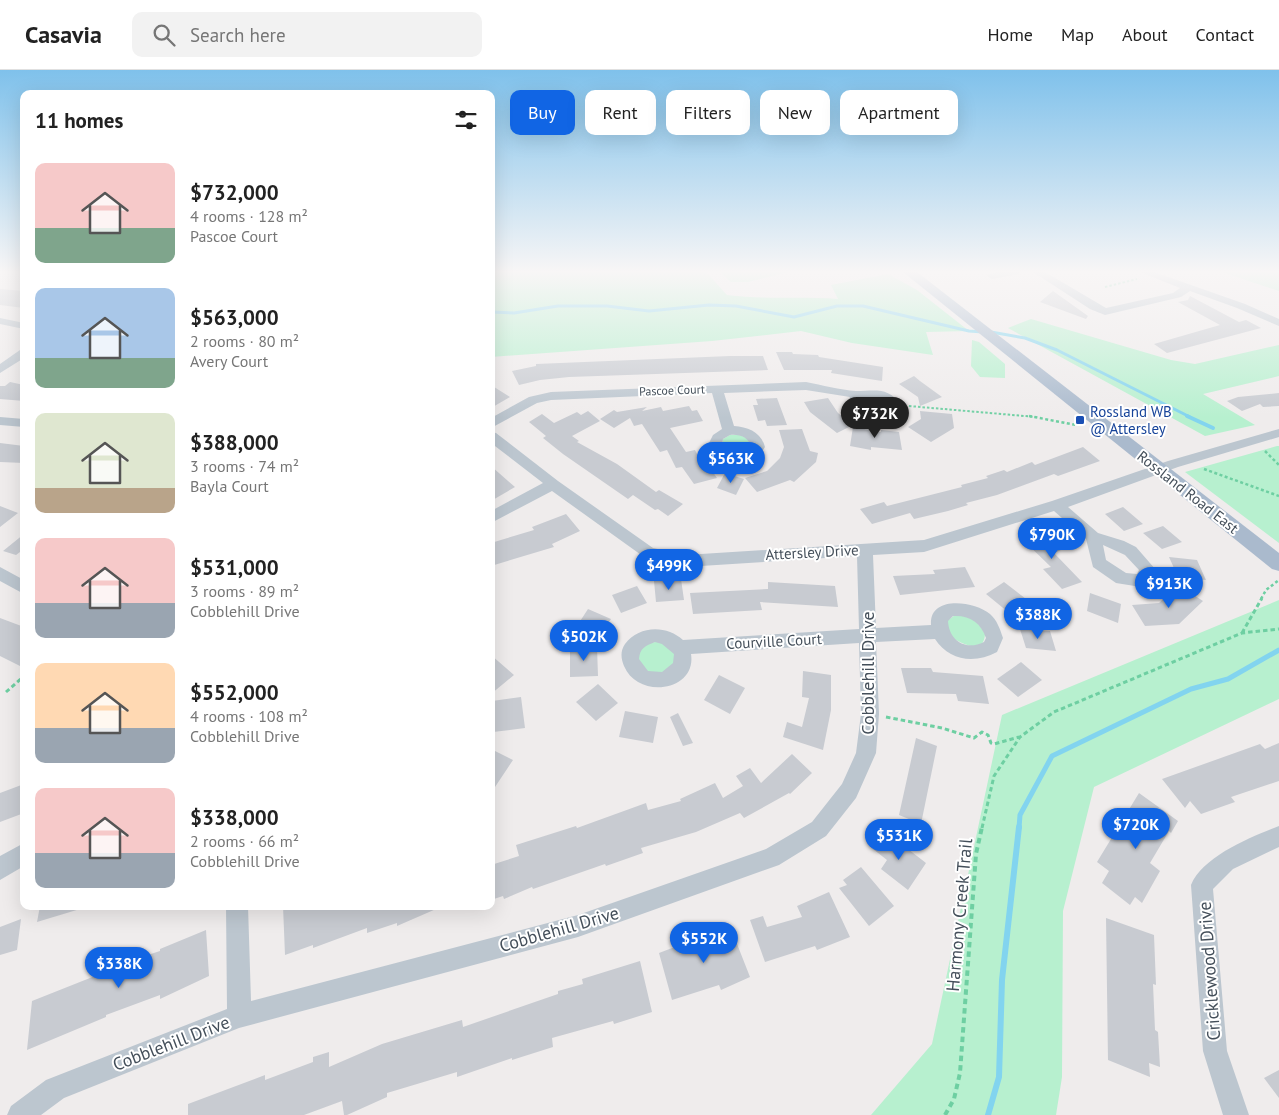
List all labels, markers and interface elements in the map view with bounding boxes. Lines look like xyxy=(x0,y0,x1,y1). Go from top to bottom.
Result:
search box xyxy=(132,12,482,57)
text: Casavia xyxy=(25,19,102,50)
icon: search xyxy=(150,21,178,49)
text: Search here xyxy=(190,23,286,47)
text: Home xyxy=(987,23,1033,46)
text: Map xyxy=(1061,23,1094,46)
text: About xyxy=(1122,23,1168,46)
text: Contact xyxy=(1196,23,1254,46)
chip: Buy xyxy=(510,90,575,135)
chip: Rent xyxy=(585,90,656,135)
chip: Filters xyxy=(666,90,750,135)
chip: New xyxy=(760,90,830,135)
chip: Apartment xyxy=(840,90,958,135)
icon: filters xyxy=(452,106,480,134)
text: 11 homes xyxy=(35,107,123,134)
text: $732,000 xyxy=(190,179,279,206)
icon: home xyxy=(75,183,135,243)
text: 4 rooms · 128 m² xyxy=(190,206,308,226)
text: Pascoe Court xyxy=(190,226,278,246)
text: $563,000 xyxy=(190,304,279,331)
icon: home xyxy=(75,308,135,368)
text: 2 rooms · 80 m² xyxy=(190,331,299,351)
text: Avery Court xyxy=(190,351,268,371)
street label: Pascoe Court xyxy=(639,381,705,399)
pin: $732K xyxy=(840,396,910,439)
place label: Rossland WB @ Attersley xyxy=(1090,402,1172,438)
text: $732K xyxy=(852,403,898,423)
marker: Rossland WB @ Attersley xyxy=(1074,414,1086,426)
text: $388,000 xyxy=(190,429,279,456)
icon: home xyxy=(75,433,135,493)
pin: $563K xyxy=(696,442,766,484)
street label: Rossland Road East xyxy=(1133,446,1243,538)
text: $563K xyxy=(708,448,754,468)
text: 3 rooms · 74 m² xyxy=(190,456,299,476)
text: Bayla Court xyxy=(190,476,269,496)
pin: $790K xyxy=(1017,518,1087,560)
text: $790K xyxy=(1029,524,1075,544)
street label: Attersley Drive xyxy=(765,540,859,564)
pin: $499K xyxy=(634,548,704,591)
text: $531,000 xyxy=(190,554,279,581)
text: $499K xyxy=(646,555,692,575)
icon: home xyxy=(75,558,135,618)
pin: $913K xyxy=(1134,566,1204,609)
text: $913K xyxy=(1146,573,1192,593)
text: 3 rooms · 89 m² xyxy=(190,581,299,601)
pin: $388K xyxy=(1003,598,1073,640)
text: Cobblehill Drive xyxy=(190,601,300,621)
text: $388K xyxy=(1015,604,1061,624)
street label: Cobblehill Drive xyxy=(856,611,879,735)
pin: $502K xyxy=(549,620,619,662)
text: $502K xyxy=(561,626,607,646)
street label: Courville Court xyxy=(726,629,822,653)
text: $552,000 xyxy=(190,679,279,706)
icon: home xyxy=(75,683,135,743)
text: 4 rooms · 108 m² xyxy=(190,706,308,726)
text: Cobblehill Drive xyxy=(190,726,300,746)
text: $338,000 xyxy=(190,804,279,831)
icon: home xyxy=(75,808,135,868)
pin: $720K xyxy=(1101,808,1171,850)
text: $720K xyxy=(1113,814,1159,834)
pin: $531K xyxy=(864,818,934,861)
text: $531K xyxy=(876,825,922,845)
text: 2 rooms · 66 m² xyxy=(190,831,299,851)
street label: Harmony Creek Trail xyxy=(941,837,977,992)
text: Cobblehill Drive xyxy=(190,851,300,871)
street label: Cobblehill Drive xyxy=(496,901,622,957)
street label: Cricklewood Drive xyxy=(1193,901,1225,1041)
pin: $552K xyxy=(669,922,739,964)
text: $552K xyxy=(681,928,727,948)
pin: $338K xyxy=(84,946,154,989)
text: $338K xyxy=(96,953,142,973)
street label: Cobblehill Drive xyxy=(109,1010,233,1076)

